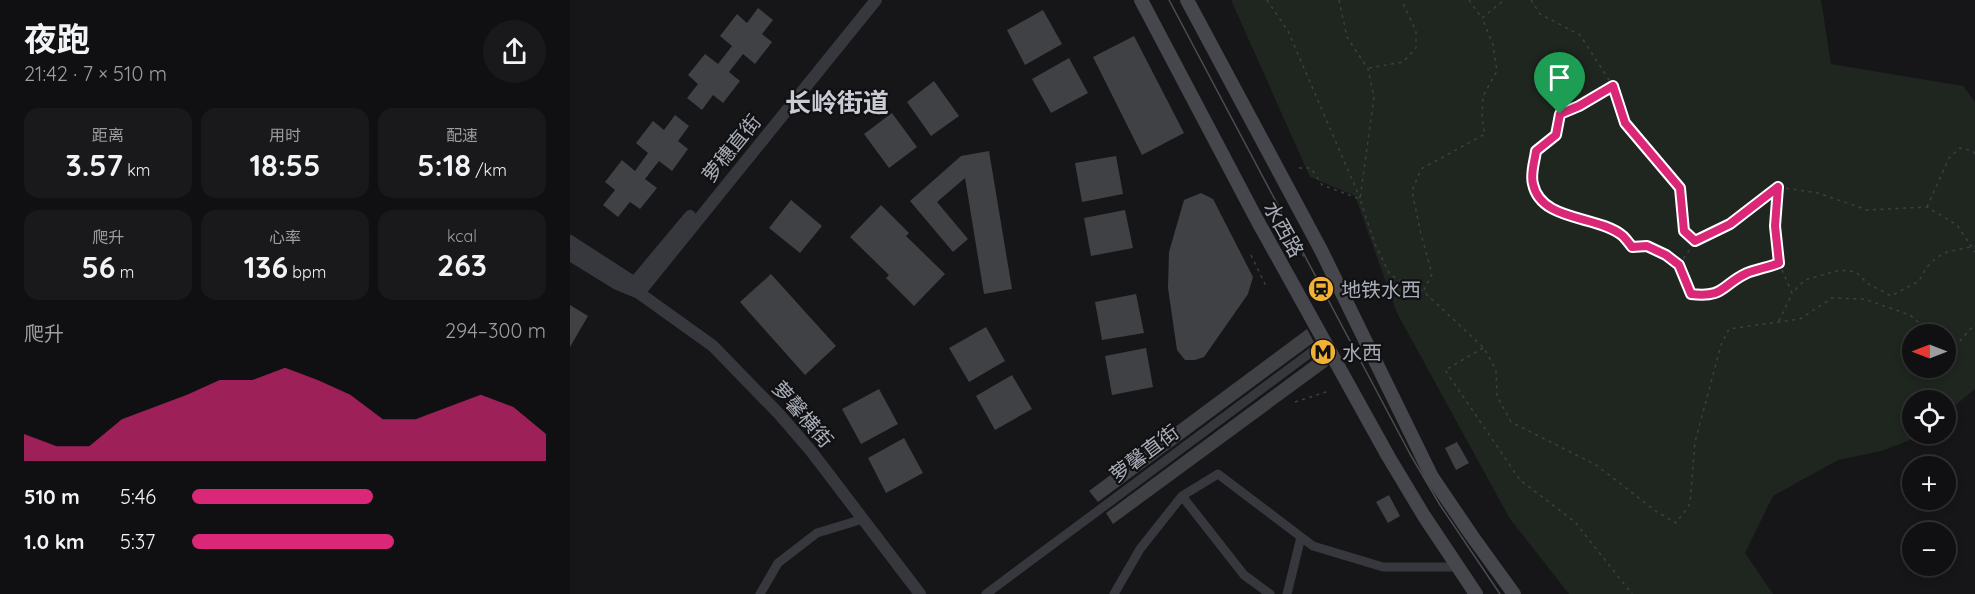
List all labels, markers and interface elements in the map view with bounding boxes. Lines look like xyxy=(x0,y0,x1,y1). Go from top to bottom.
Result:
text: 夜跑 xyxy=(24,18,90,59)
button: share xyxy=(483,20,546,83)
pin xyxy=(1534,52,1585,114)
text: 21:42 · 7 × 510 m xyxy=(24,61,167,86)
icon: arrive xyxy=(1543,61,1576,94)
district label: 长岭街道 xyxy=(785,86,889,119)
street label: 萝穗直街 xyxy=(696,109,766,187)
text: 距离 xyxy=(92,125,124,145)
text: 用时 xyxy=(269,125,301,145)
text: 配速 xyxy=(446,125,478,145)
text: 3.57 xyxy=(66,146,123,184)
text: 18:55 xyxy=(250,146,320,184)
text: 5:18 xyxy=(417,146,471,184)
text: km xyxy=(123,160,150,180)
text: /km xyxy=(471,160,507,180)
street label: 水西路 xyxy=(1259,197,1309,261)
text: kcal xyxy=(447,226,477,246)
text: 爬升 xyxy=(92,227,124,247)
text: 心率 xyxy=(269,227,301,247)
text: 263 xyxy=(437,246,487,284)
text: 56 xyxy=(82,248,115,286)
text: 136 xyxy=(244,248,288,286)
text: m xyxy=(115,262,134,282)
text: bpm xyxy=(288,262,326,282)
station icon: 地铁水西 xyxy=(1306,274,1336,304)
place label: 地铁水西 xyxy=(1341,277,1421,302)
text: 294–300 m xyxy=(445,318,546,343)
text: 爬升 xyxy=(24,321,64,346)
north arrow xyxy=(1902,324,1956,378)
map controls xyxy=(1902,324,1956,576)
metro station icon: 水西 xyxy=(1308,337,1338,367)
place label: 水西 xyxy=(1342,340,1382,365)
street label: 萝馨横街 xyxy=(767,376,839,452)
button: locate xyxy=(1902,390,1956,444)
street label: 萝馨直街 xyxy=(1105,419,1183,487)
button: + xyxy=(1902,456,1956,510)
text: 510 m xyxy=(24,484,80,509)
text: 5:46 xyxy=(120,484,156,509)
button: − xyxy=(1902,522,1956,576)
text: 1.0 km xyxy=(24,529,84,554)
text: 5:37 xyxy=(120,529,155,554)

